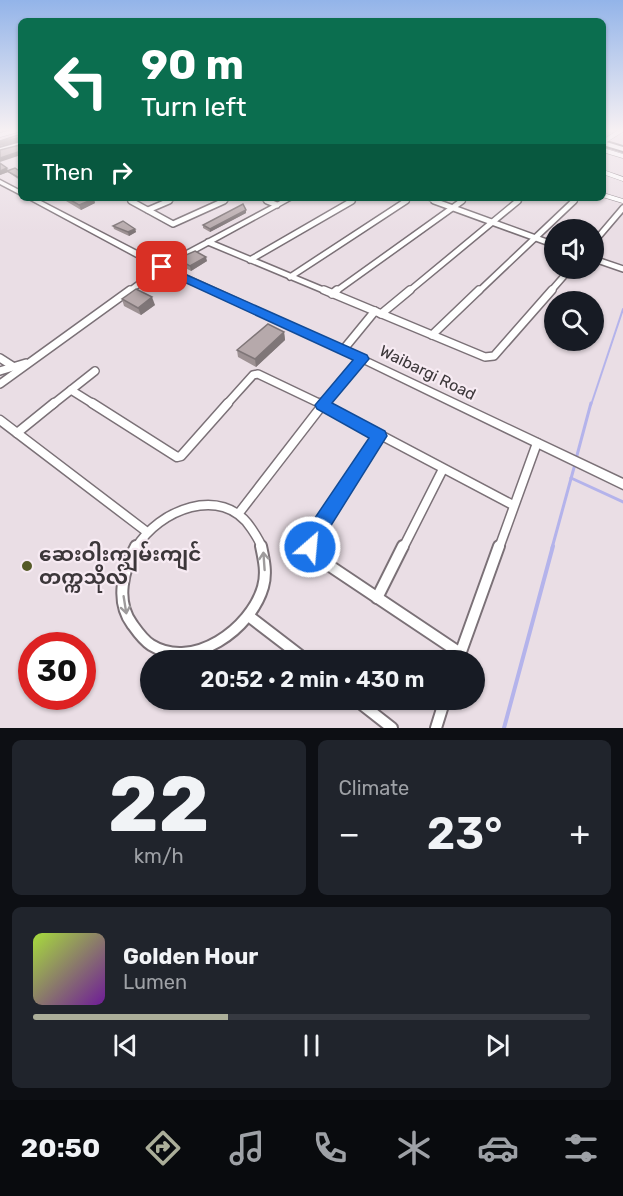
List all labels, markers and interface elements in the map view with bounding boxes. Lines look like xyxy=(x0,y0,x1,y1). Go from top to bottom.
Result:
text: 90 m xyxy=(141,40,244,90)
icon: left xyxy=(42,42,120,120)
text: Turn left xyxy=(141,91,246,123)
icon: right xyxy=(105,156,138,189)
text: Then xyxy=(42,159,93,186)
map controls xyxy=(544,219,604,351)
button: sound xyxy=(544,219,604,279)
pin xyxy=(136,241,187,292)
icon: arrive xyxy=(145,250,178,283)
button: search xyxy=(544,291,604,351)
street label: Waibargi Road xyxy=(377,341,479,404)
position arrow xyxy=(278,515,342,579)
place label: ဆေးဝါးကျွမ်းကျင် တက္ကသိုလ် xyxy=(39,541,202,593)
one-way arrow xyxy=(259,552,270,572)
marker: ဆေးဝါးကျွမ်းကျင် တက္ကသိုလ် xyxy=(20,559,34,573)
one-way arrow xyxy=(120,595,131,614)
speed limit sign: 30 xyxy=(18,632,96,710)
text: 20:52 · 2 min · 430 m xyxy=(201,666,424,693)
text: 22 xyxy=(108,758,209,851)
text: Climate xyxy=(339,776,409,800)
text: 23° xyxy=(427,807,503,860)
text: − xyxy=(339,814,360,853)
text: + xyxy=(569,814,590,853)
text: km/h xyxy=(134,844,184,868)
text: Golden Hour xyxy=(123,943,258,970)
text: Lumen xyxy=(123,970,187,994)
icon: previous xyxy=(109,1029,142,1062)
icon: pause xyxy=(295,1029,328,1062)
icon: next xyxy=(481,1029,514,1062)
icon: directions xyxy=(142,1127,184,1169)
icon: music xyxy=(226,1127,268,1169)
icon: phone xyxy=(309,1127,351,1169)
icon: climate xyxy=(393,1127,435,1169)
icon: car xyxy=(477,1127,519,1169)
icon: filters xyxy=(560,1127,602,1169)
text: 20:50 xyxy=(21,1132,100,1164)

